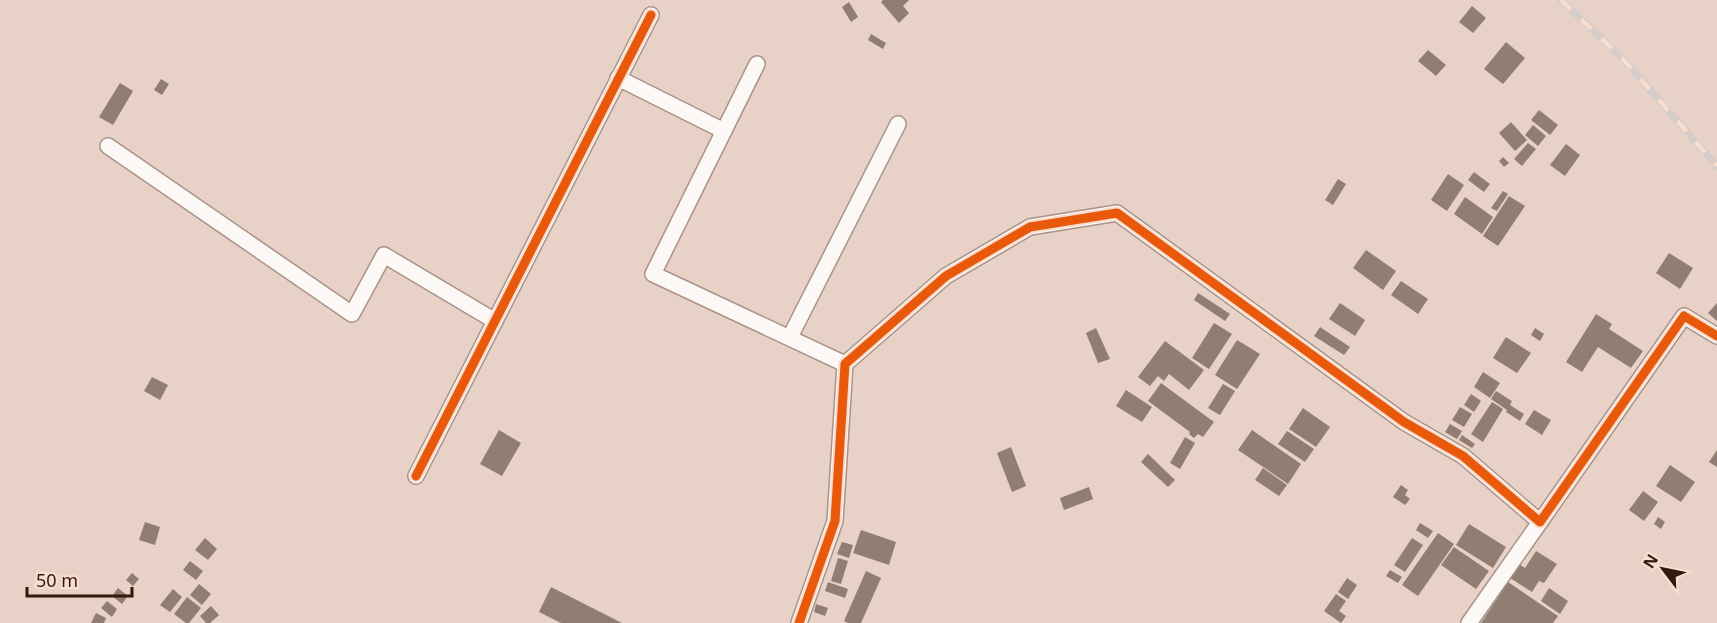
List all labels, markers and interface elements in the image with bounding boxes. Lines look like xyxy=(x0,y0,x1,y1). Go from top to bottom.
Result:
north arrow xyxy=(1633,539,1693,599)
text: N xyxy=(1638,550,1663,572)
scale bar xyxy=(27,560,132,598)
text: 50 m xyxy=(36,568,78,592)

